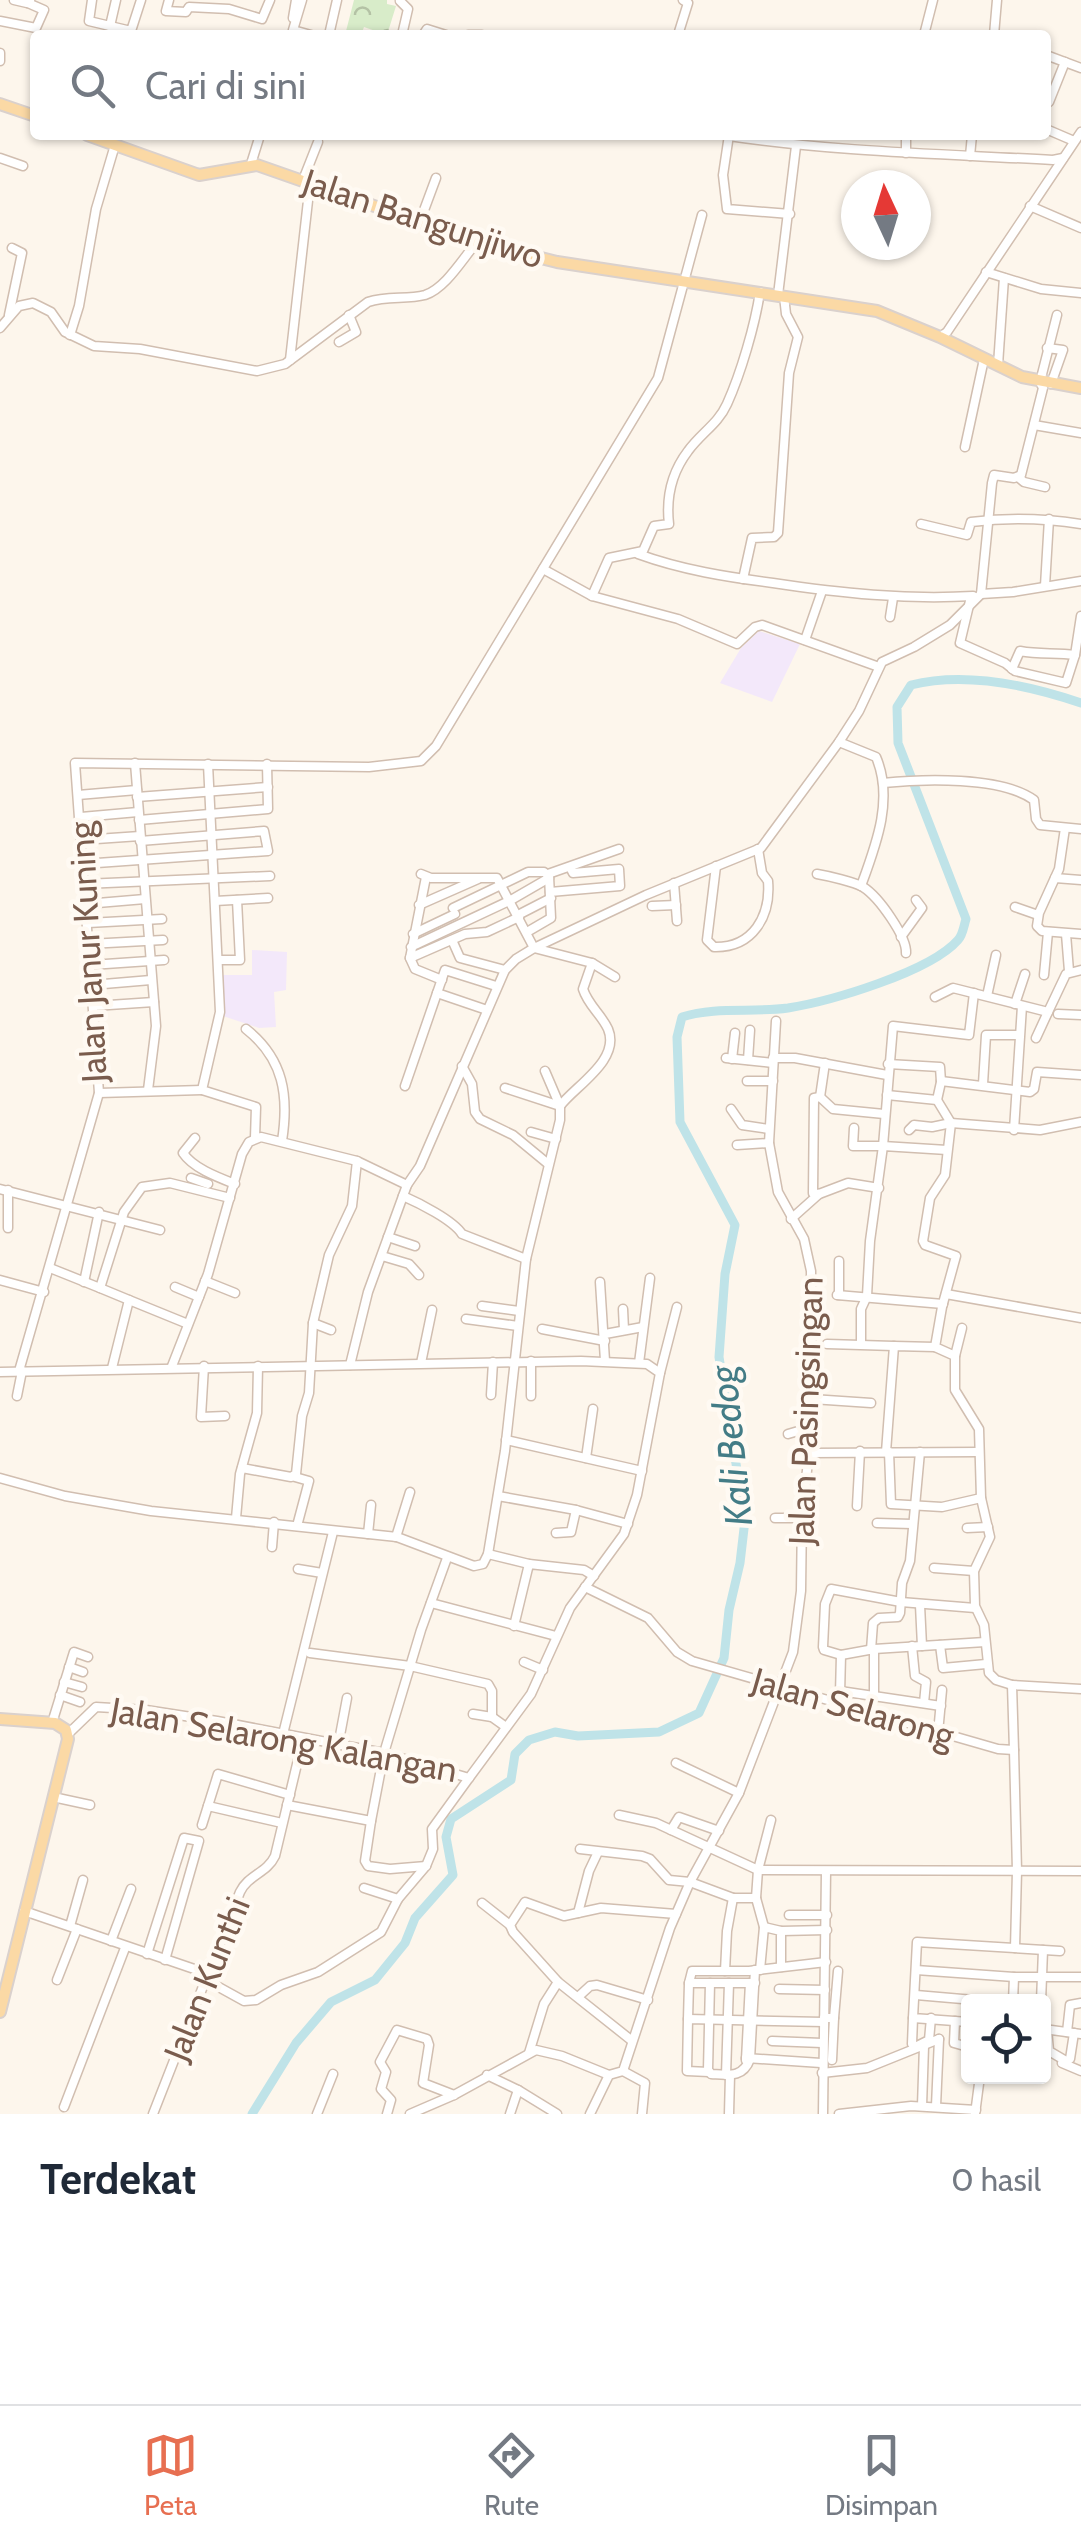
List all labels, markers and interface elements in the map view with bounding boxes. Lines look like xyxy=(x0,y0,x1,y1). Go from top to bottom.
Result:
search box xyxy=(30,30,1051,140)
icon: search xyxy=(65,58,120,113)
text: Cari di sini xyxy=(145,62,306,109)
street label: Jalan Bangunjiwo xyxy=(297,159,549,278)
north arrow xyxy=(841,170,931,260)
street label: Jalan Janur Kuning xyxy=(59,820,116,1085)
street label: Jalan Pasingsingan xyxy=(779,1276,832,1547)
water label: Kali Bedog xyxy=(699,1362,762,1529)
street label: Jalan Selarong xyxy=(746,1658,960,1757)
street label: Jalan Selarong Kalangan xyxy=(107,1688,461,1791)
street label: Jalan Kunthi xyxy=(154,1891,259,2068)
map controls xyxy=(961,1994,1051,2084)
button: locate xyxy=(961,1994,1051,2084)
text: Terdekat xyxy=(40,2153,196,2205)
text: 0 hasil xyxy=(951,2160,1041,2199)
tab: Peta xyxy=(143,2428,198,2522)
tab: Rute xyxy=(484,2428,539,2522)
tab: Disimpan xyxy=(825,2428,938,2522)

